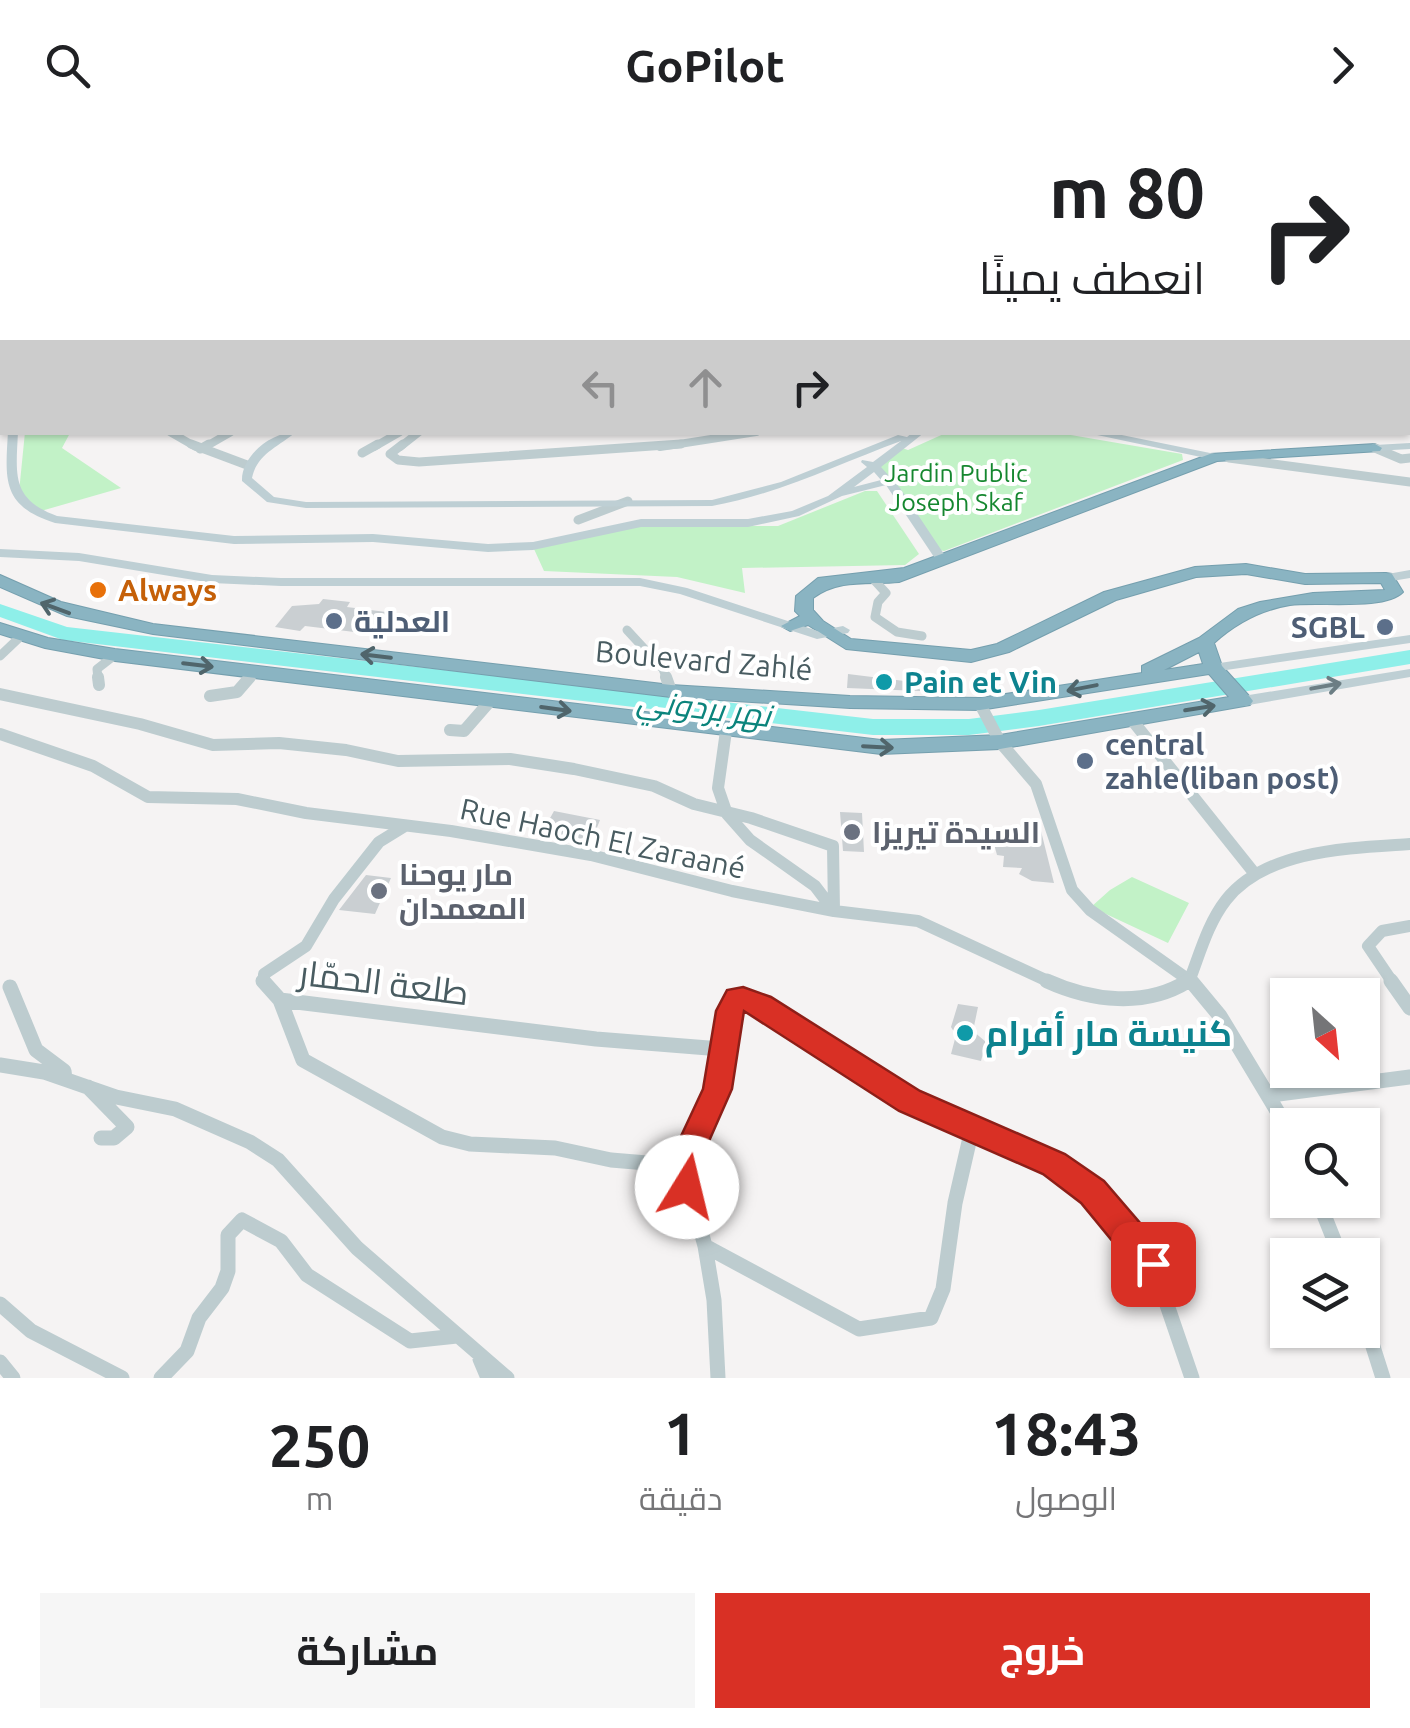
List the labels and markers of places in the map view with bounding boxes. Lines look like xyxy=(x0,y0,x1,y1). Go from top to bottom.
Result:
place label: Always xyxy=(118,573,217,607)
marker: Always xyxy=(87,579,109,601)
place label: العدلية xyxy=(354,604,450,639)
marker: العدلية xyxy=(323,610,345,632)
place label: SGBL xyxy=(1291,610,1365,644)
marker: SGBL xyxy=(1374,616,1396,638)
place label: Pain et Vin xyxy=(904,665,1057,699)
marker: Pain et Vin xyxy=(873,671,895,693)
place label: central zahle(liban post) xyxy=(1105,727,1340,795)
marker: central zahle(liban post) xyxy=(1074,750,1096,772)
place label: السيدة تيريزا xyxy=(872,815,1040,851)
marker: السيدة تيريزا xyxy=(841,821,863,843)
place label: مار يوحنا المعمدان xyxy=(399,857,527,926)
marker: مار يوحنا المعمدان xyxy=(368,880,390,902)
place label: كنيسة مار أفرام xyxy=(985,1011,1232,1058)
marker: كنيسة مار أفرام xyxy=(954,1022,976,1044)
pin xyxy=(1111,1222,1196,1307)

